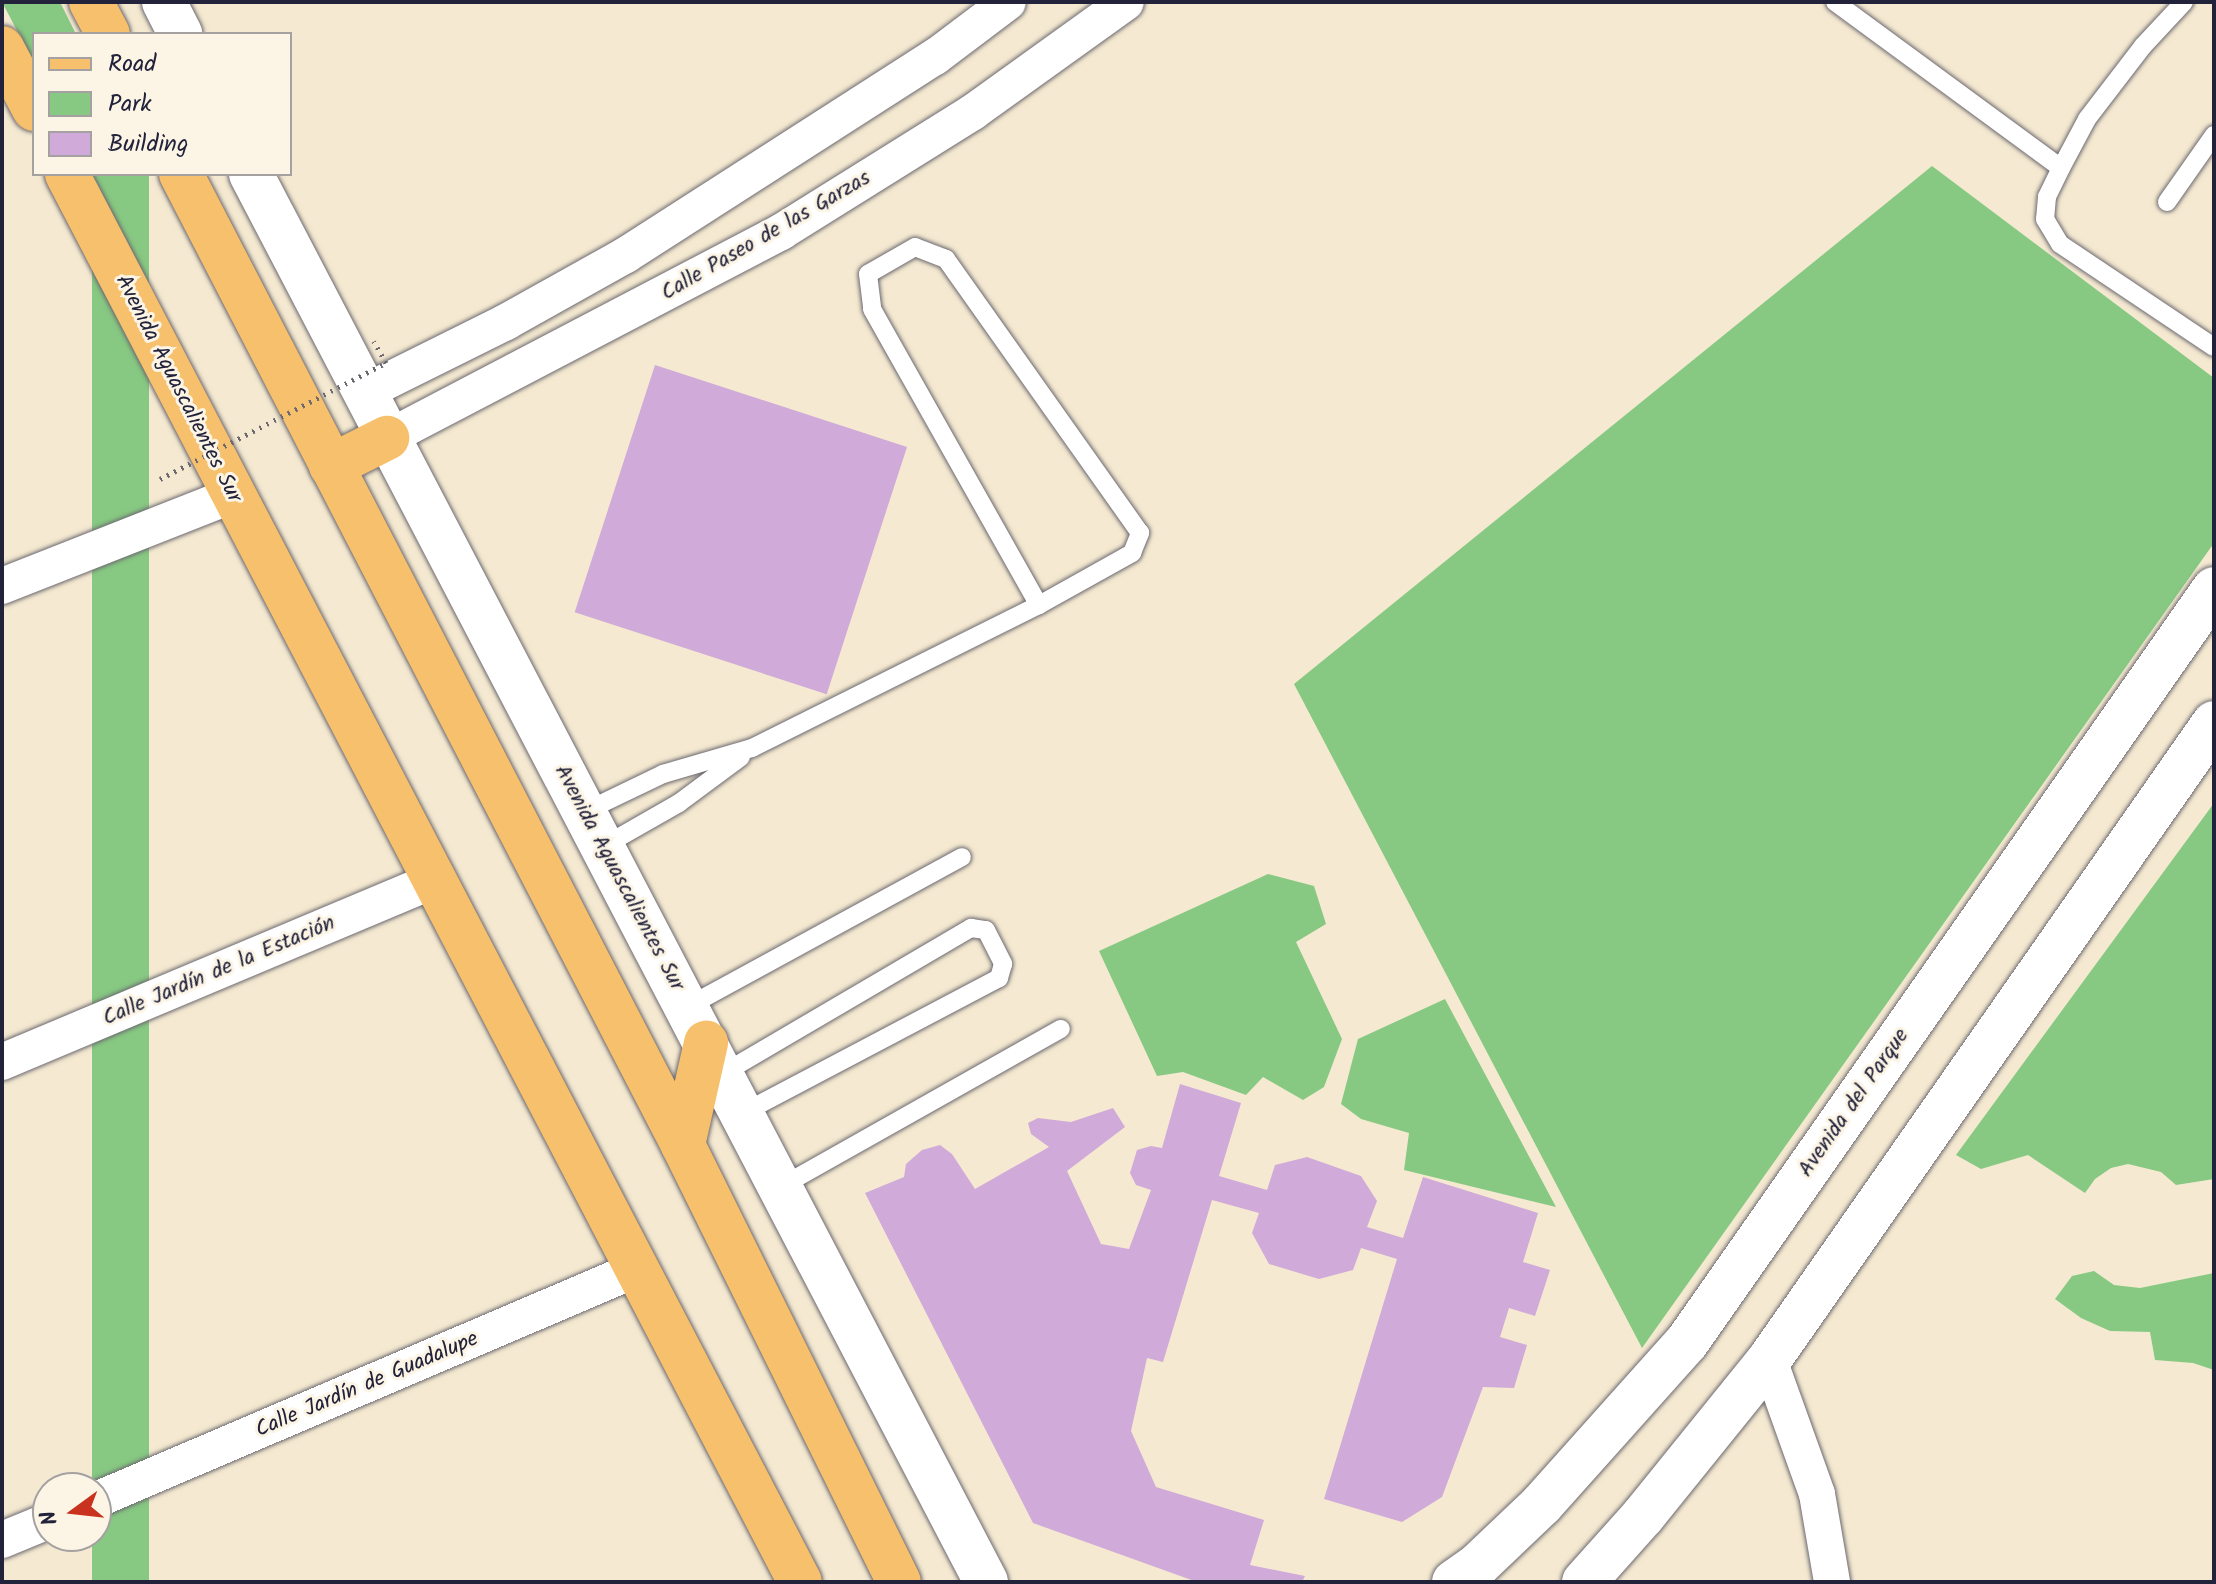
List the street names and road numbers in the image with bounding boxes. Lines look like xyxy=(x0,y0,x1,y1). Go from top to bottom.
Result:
street label: Calle Paseo de las Garzas xyxy=(657,165,875,307)
street label: Avenida Aguascalientes Sur xyxy=(109,271,247,507)
street label: Avenida Aguascalientes Sur xyxy=(548,760,690,996)
street label: Calle Jardín de la Estación xyxy=(99,910,339,1032)
street label: Avenida del Parque xyxy=(1793,1024,1915,1182)
street label: Calle Jardín de Guadalupe xyxy=(252,1326,482,1444)

